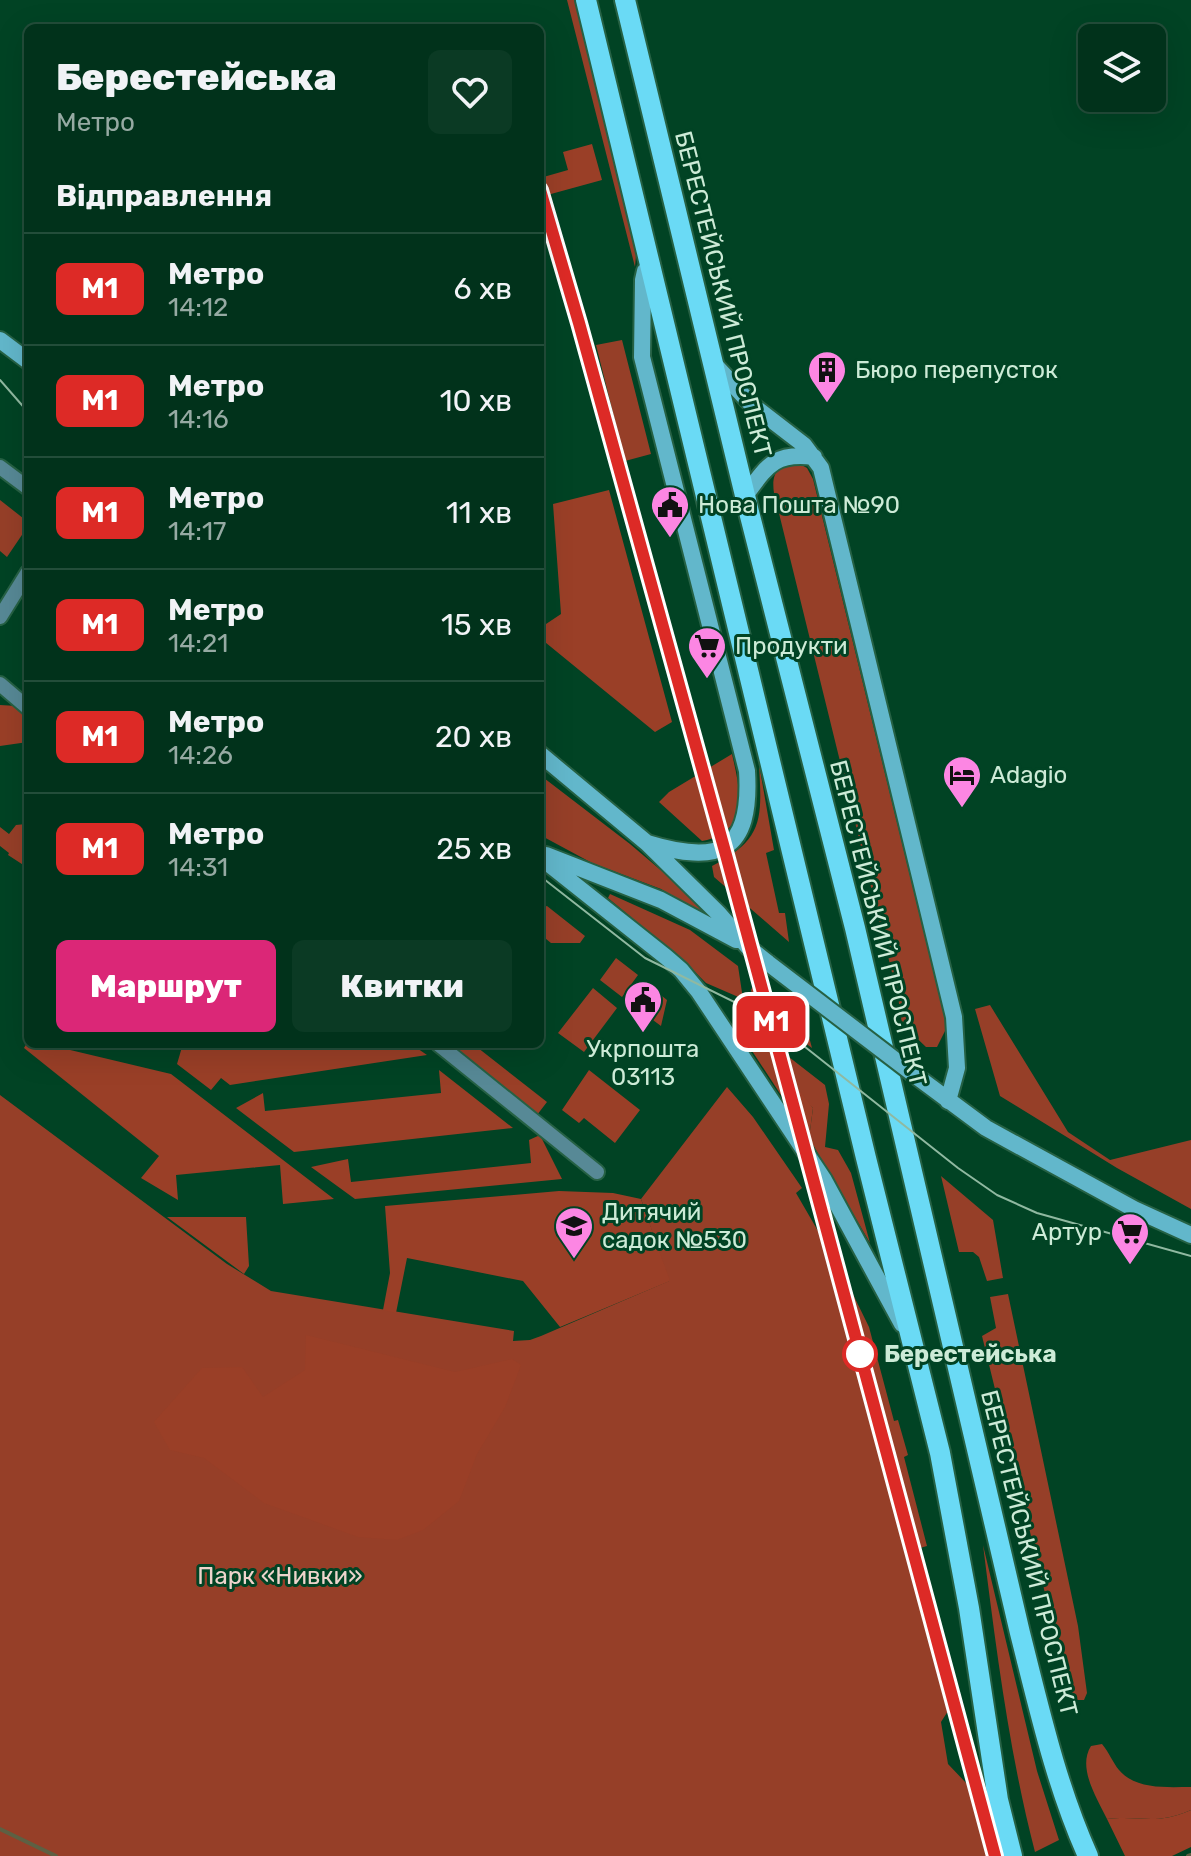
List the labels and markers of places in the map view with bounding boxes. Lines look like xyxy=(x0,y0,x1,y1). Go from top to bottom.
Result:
building icon: Бюро перепусток xyxy=(806,349,848,404)
place label: Бюро перепусток xyxy=(855,356,1058,384)
public building icon: Нова Пошта №90 xyxy=(649,484,691,539)
place label: Нова Пошта №90 xyxy=(698,491,900,519)
supermarket icon: Продукти xyxy=(686,625,728,680)
place label: Продукти xyxy=(735,632,848,660)
hotel icon: Adagio xyxy=(941,754,983,809)
place label: Adagio xyxy=(990,761,1067,789)
public building icon: Укрпошта 03113 xyxy=(622,979,664,1034)
place label: Укрпошта 03113 xyxy=(587,1035,699,1091)
place label: Дитячий садок №530 xyxy=(602,1198,747,1254)
school or university icon: Дитячий садок №530 xyxy=(553,1205,595,1260)
supermarket icon: Артур xyxy=(1109,1211,1151,1266)
place label: Артур xyxy=(1032,1218,1102,1246)
marker: Берестейська xyxy=(843,1337,877,1371)
place label: Берестейська xyxy=(884,1340,1057,1368)

